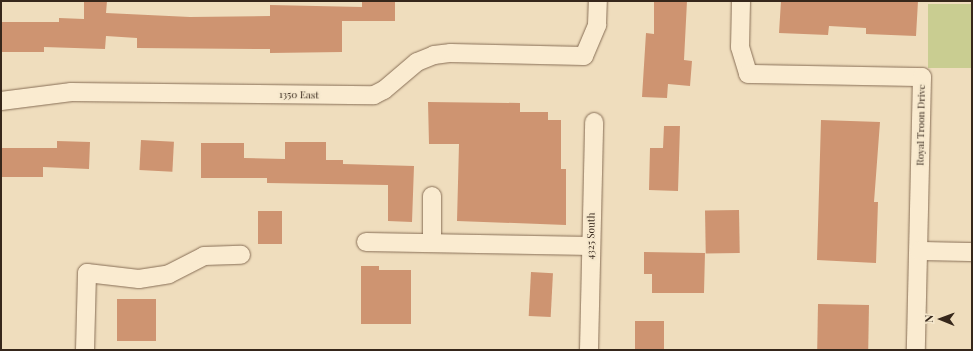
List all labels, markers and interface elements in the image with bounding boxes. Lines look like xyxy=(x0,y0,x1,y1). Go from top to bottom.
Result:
street label: Royal Troon Drive xyxy=(914,84,928,166)
street label: 1350 East xyxy=(279,89,319,101)
street label: 4325 South xyxy=(585,212,597,260)
north arrow xyxy=(921,299,961,339)
text: N xyxy=(921,315,936,323)

